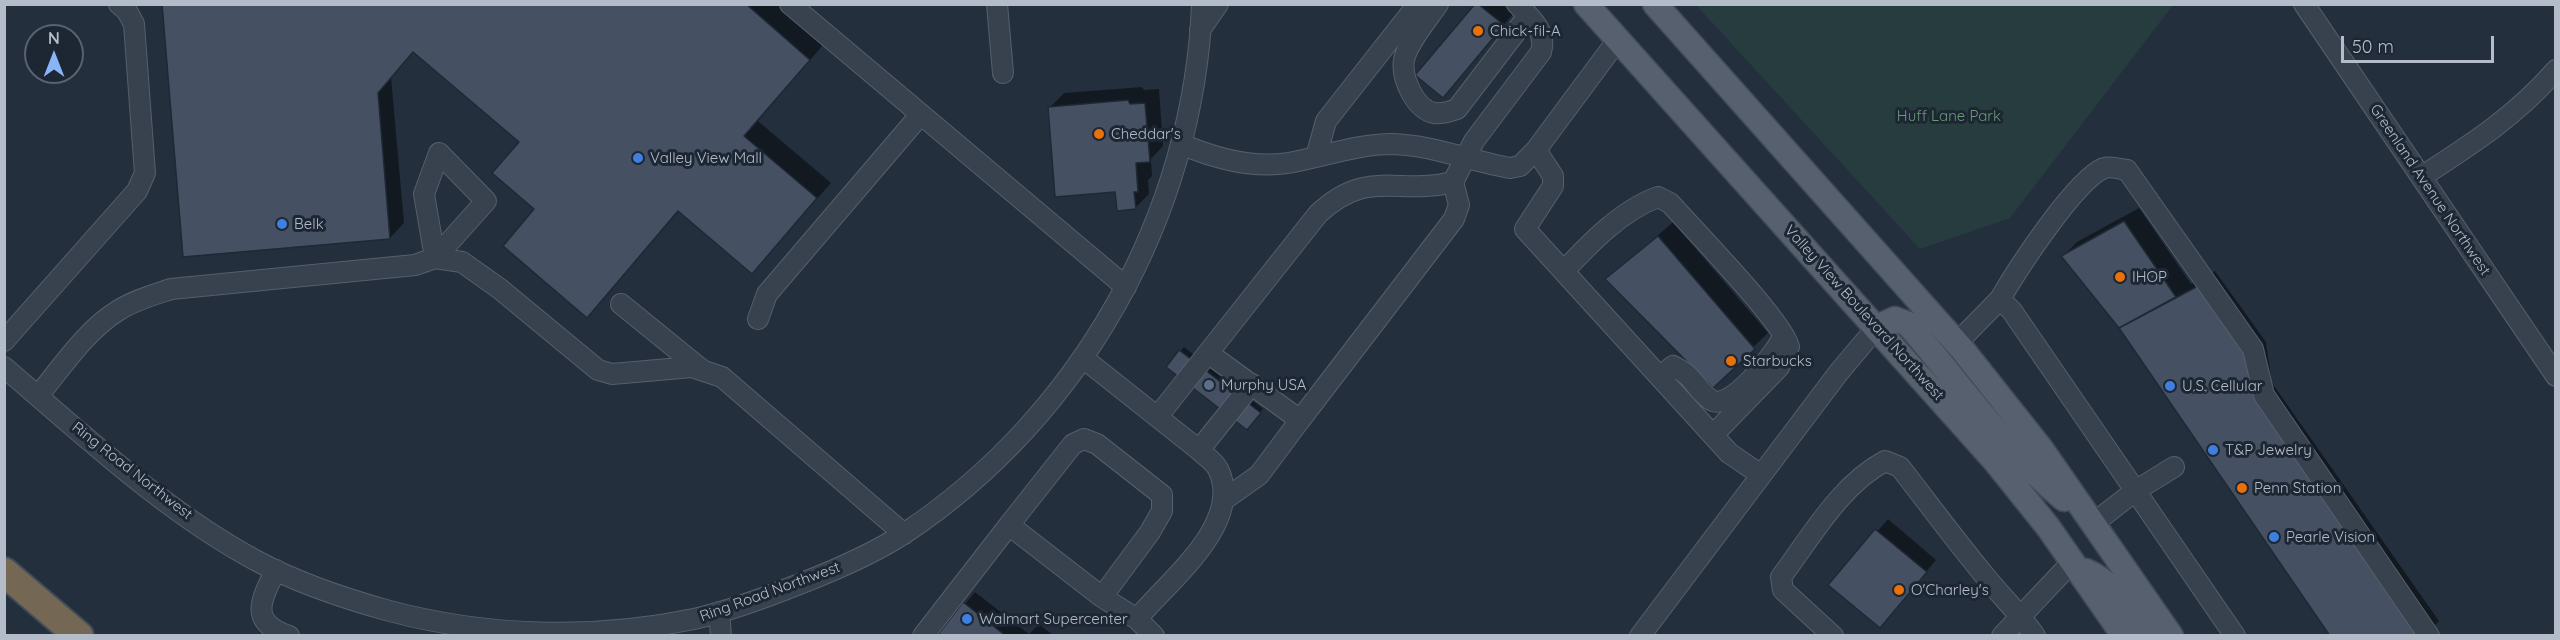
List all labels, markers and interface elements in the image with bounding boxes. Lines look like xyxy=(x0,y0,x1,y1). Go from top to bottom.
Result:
place label: Chick-fil-A xyxy=(1490,22,1561,40)
north arrow xyxy=(24,24,84,84)
marker: Chick-fil-A xyxy=(1471,24,1485,38)
scale bar xyxy=(2344,24,2497,62)
text: N xyxy=(48,28,60,48)
text: 50 m xyxy=(2352,35,2394,58)
street label: Greenland Avenue Northwest xyxy=(2366,101,2494,279)
park label: Huff Lane Park xyxy=(1897,107,2001,125)
place label: Cheddar's xyxy=(1111,125,1181,143)
marker: Cheddar's xyxy=(1092,127,1106,141)
place label: Valley View Mall xyxy=(650,149,762,167)
marker: Valley View Mall xyxy=(631,151,645,165)
place label: Belk xyxy=(294,215,324,233)
marker: Belk xyxy=(275,217,289,231)
street label: Valley View Boulevard Northwest xyxy=(1781,222,1947,404)
place label: IHOP xyxy=(2132,268,2167,286)
marker: IHOP xyxy=(2113,270,2127,284)
place label: Starbucks xyxy=(1743,352,1812,370)
marker: Starbucks xyxy=(1724,354,1738,368)
place label: Murphy USA xyxy=(1221,376,1307,394)
place label: U.S. Cellular xyxy=(2182,377,2263,395)
marker: Murphy USA xyxy=(1202,378,1216,392)
marker: U.S. Cellular xyxy=(2163,379,2177,393)
street label: Ring Road Northwest xyxy=(68,418,196,524)
place label: T&P Jewelry xyxy=(2225,441,2312,459)
marker: T&P Jewelry xyxy=(2206,443,2220,457)
place label: Penn Station xyxy=(2254,479,2341,497)
marker: Penn Station xyxy=(2235,481,2249,495)
place label: Pearle Vision xyxy=(2286,528,2375,546)
marker: Pearle Vision xyxy=(2267,530,2281,544)
street label: Ring Road Northwest xyxy=(697,558,843,626)
place label: O'Charley's xyxy=(1911,581,1989,599)
marker: O'Charley's xyxy=(1892,583,1906,597)
place label: Walmart Supercenter xyxy=(979,610,1128,628)
marker: Walmart Supercenter xyxy=(960,612,974,626)

